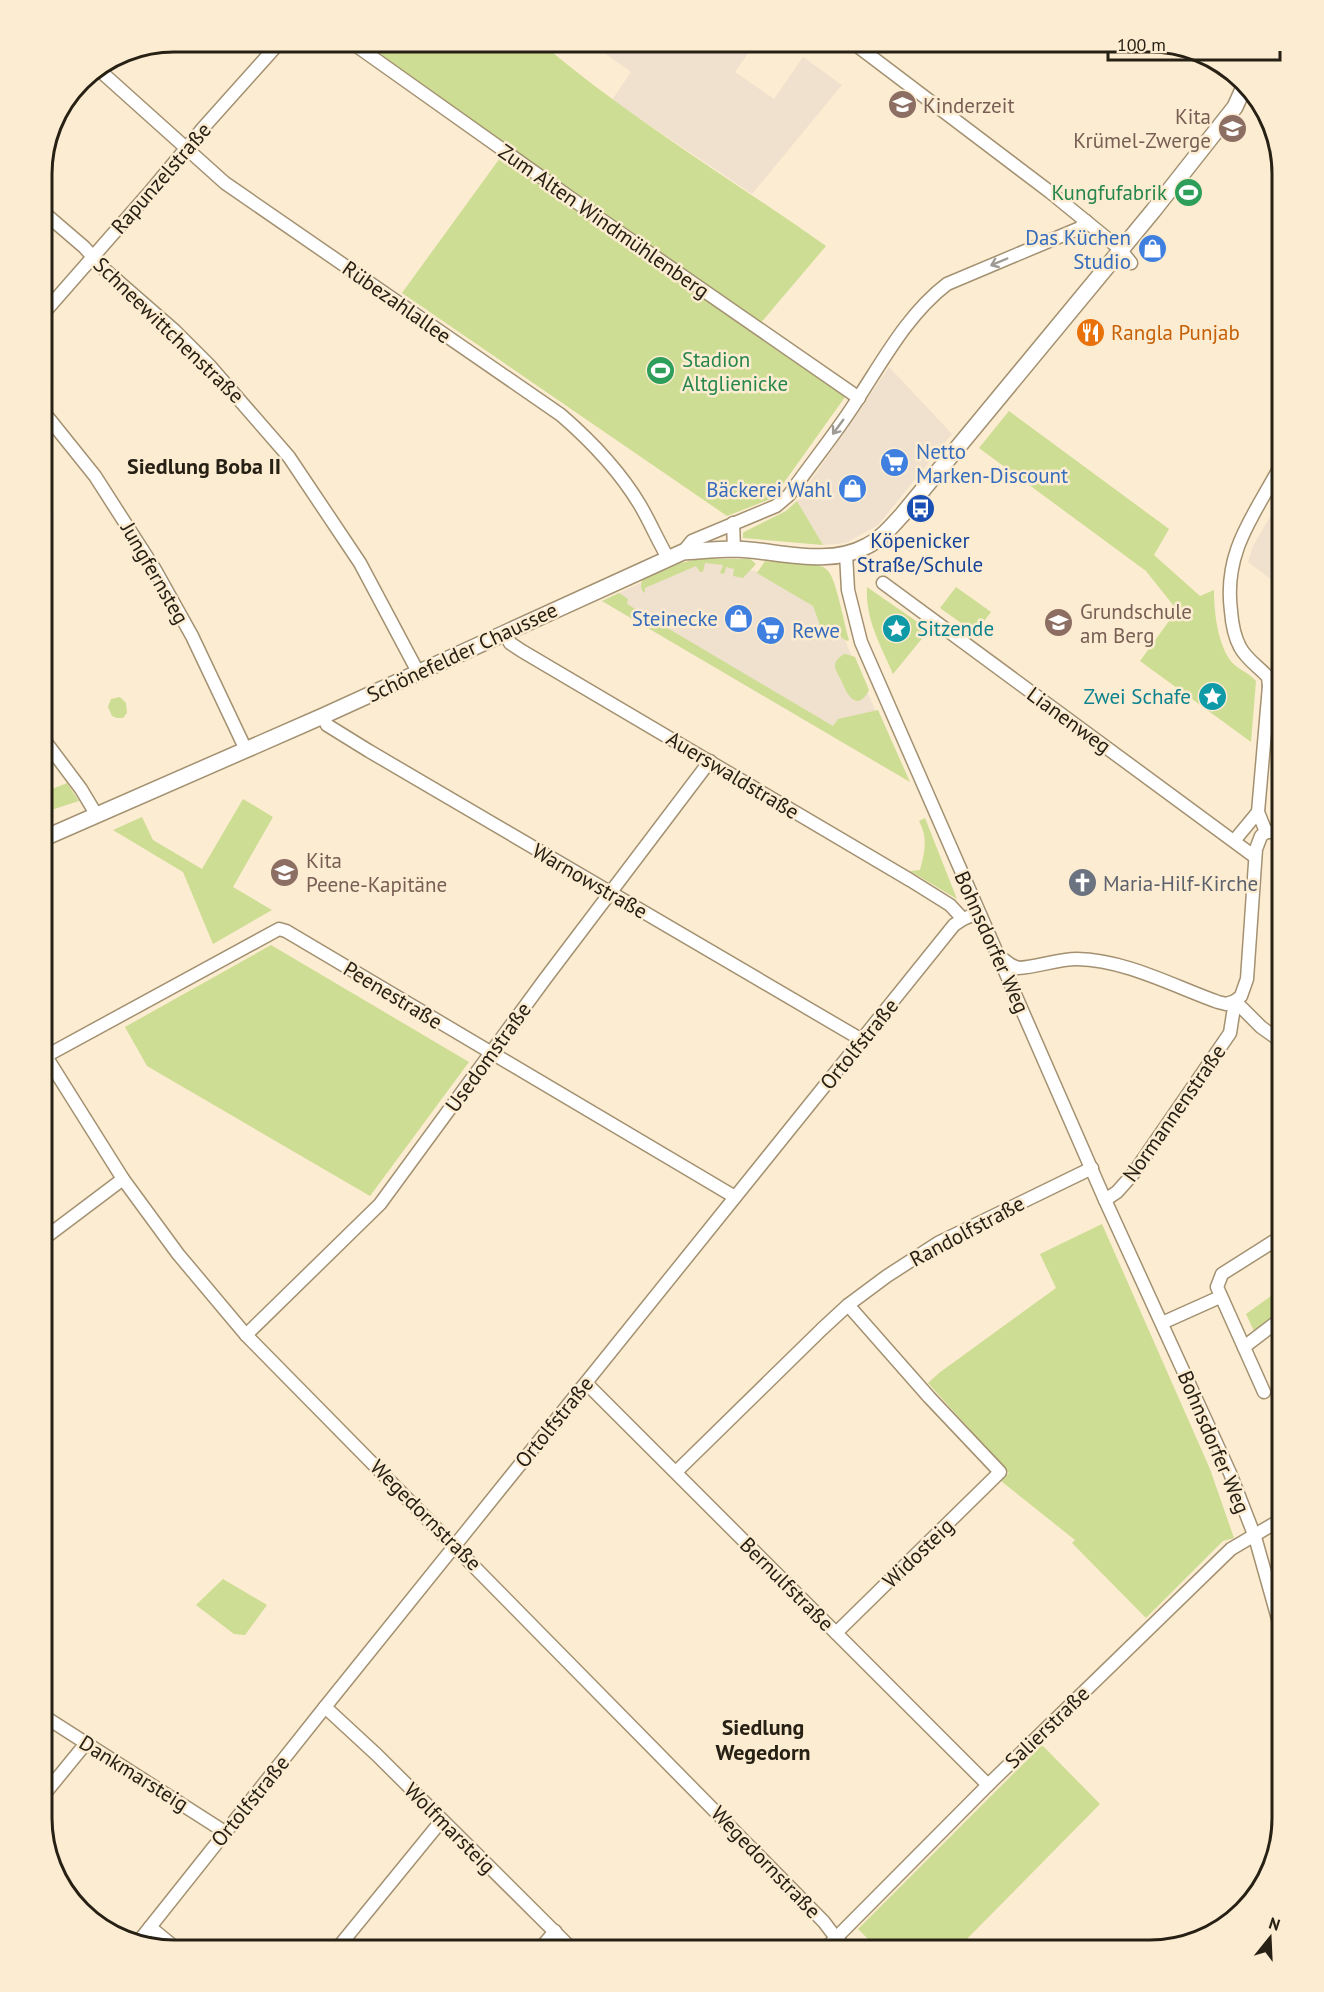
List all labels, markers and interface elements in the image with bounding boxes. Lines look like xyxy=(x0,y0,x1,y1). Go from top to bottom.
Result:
scale bar xyxy=(1108,24,1280,62)
text: 100 m xyxy=(1117,33,1166,56)
school or university icon: Kinderzeit xyxy=(886,89,918,121)
place label: Kinderzeit xyxy=(923,92,1015,119)
place label: Kita Krümel-Zwerge xyxy=(1073,103,1211,154)
school or university icon: Kita Krümel-Zwerge xyxy=(1216,112,1248,144)
street label: Rapunzelstraße xyxy=(105,117,217,239)
street label: Zum Alten Windmühlenberg xyxy=(493,138,715,304)
sports icon: Kungfufabrik xyxy=(1172,176,1204,208)
place label: Kungfufabrik xyxy=(1051,179,1167,206)
place label: Das Küchen Studio xyxy=(1025,224,1131,275)
shop icon: Das Küchen Studio xyxy=(1136,233,1168,265)
street label: Schneewittchenstraße xyxy=(88,251,250,409)
street label: Rübezahlallee xyxy=(337,255,457,349)
one-way arrow xyxy=(990,257,1008,268)
restaurant icon: Rangla Punjab xyxy=(1074,316,1106,348)
place label: Rangla Punjab xyxy=(1111,319,1240,346)
place label: Stadion Altglienicke xyxy=(682,346,788,397)
sports icon: Stadion Altglienicke xyxy=(645,355,677,387)
one-way arrow xyxy=(832,418,844,434)
place label: Netto Marken-Discount xyxy=(916,438,1068,489)
supermarket icon: Netto Marken-Discount xyxy=(879,447,911,479)
district label: Siedlung Boba II xyxy=(127,452,281,480)
shop icon: Bäckerei Wahl xyxy=(837,473,869,505)
place label: Bäckerei Wahl xyxy=(706,476,832,503)
bus stop icon: Köpenicker Straße/Schule xyxy=(904,493,936,525)
street label: Jungfernsteg xyxy=(114,516,195,629)
place label: Köpenicker Straße/Schule xyxy=(857,527,983,578)
street label: Schönefelder Chaussee xyxy=(362,596,562,708)
place label: Grundschule am Berg xyxy=(1080,598,1192,649)
shop icon: Steinecke xyxy=(723,602,755,634)
place label: Steinecke xyxy=(632,605,718,632)
school or university icon: Grundschule am Berg xyxy=(1043,607,1075,639)
place icon: Sitzende xyxy=(880,612,912,644)
supermarket icon: Rewe xyxy=(755,614,787,646)
place label: Sitzende xyxy=(917,615,994,642)
place label: Rewe xyxy=(792,617,840,644)
street label: Lianenweg xyxy=(1022,680,1116,760)
place icon: Zwei Schafe xyxy=(1196,680,1228,712)
place label: Zwei Schafe xyxy=(1083,683,1191,710)
street label: Auerswaldstraße xyxy=(662,725,804,825)
street label: Warnowstraße xyxy=(528,837,652,925)
place label: Kita Peene-Kapitäne xyxy=(306,847,447,898)
school or university icon: Kita Peene-Kapitäne xyxy=(269,856,301,888)
street label: Bohnsdorfer Weg xyxy=(949,867,1035,1017)
church icon: Maria-Hilf-Kirche xyxy=(1066,867,1098,899)
place label: Maria-Hilf-Kirche xyxy=(1103,870,1258,897)
street label: Peenestraße xyxy=(339,955,447,1035)
street label: Ortolfstraße xyxy=(814,993,904,1095)
street label: Usedomstraße xyxy=(439,997,537,1117)
street label: Normannenstraße xyxy=(1117,1039,1231,1187)
street label: Randolfstraße xyxy=(905,1189,1029,1273)
street label: Bohnsdorfer Weg xyxy=(1172,1366,1256,1518)
street label: Ortolfstraße xyxy=(509,1371,599,1473)
street label: Wegedornstraße xyxy=(365,1454,487,1576)
street label: Widosteig xyxy=(877,1512,959,1594)
street label: Bernulfstraße xyxy=(734,1531,840,1637)
street label: Salierstraße xyxy=(999,1680,1095,1774)
district label: Siedlung Wegedorn xyxy=(715,1713,811,1766)
street label: Dankmarsteig xyxy=(74,1729,194,1817)
street label: Ortolfstraße xyxy=(205,1750,295,1852)
street label: Wolfmarsteig xyxy=(399,1777,501,1879)
street label: Wegedornstraße xyxy=(705,1800,827,1924)
north arrow xyxy=(1240,1908,1300,1968)
text: N xyxy=(1267,1913,1283,1935)

